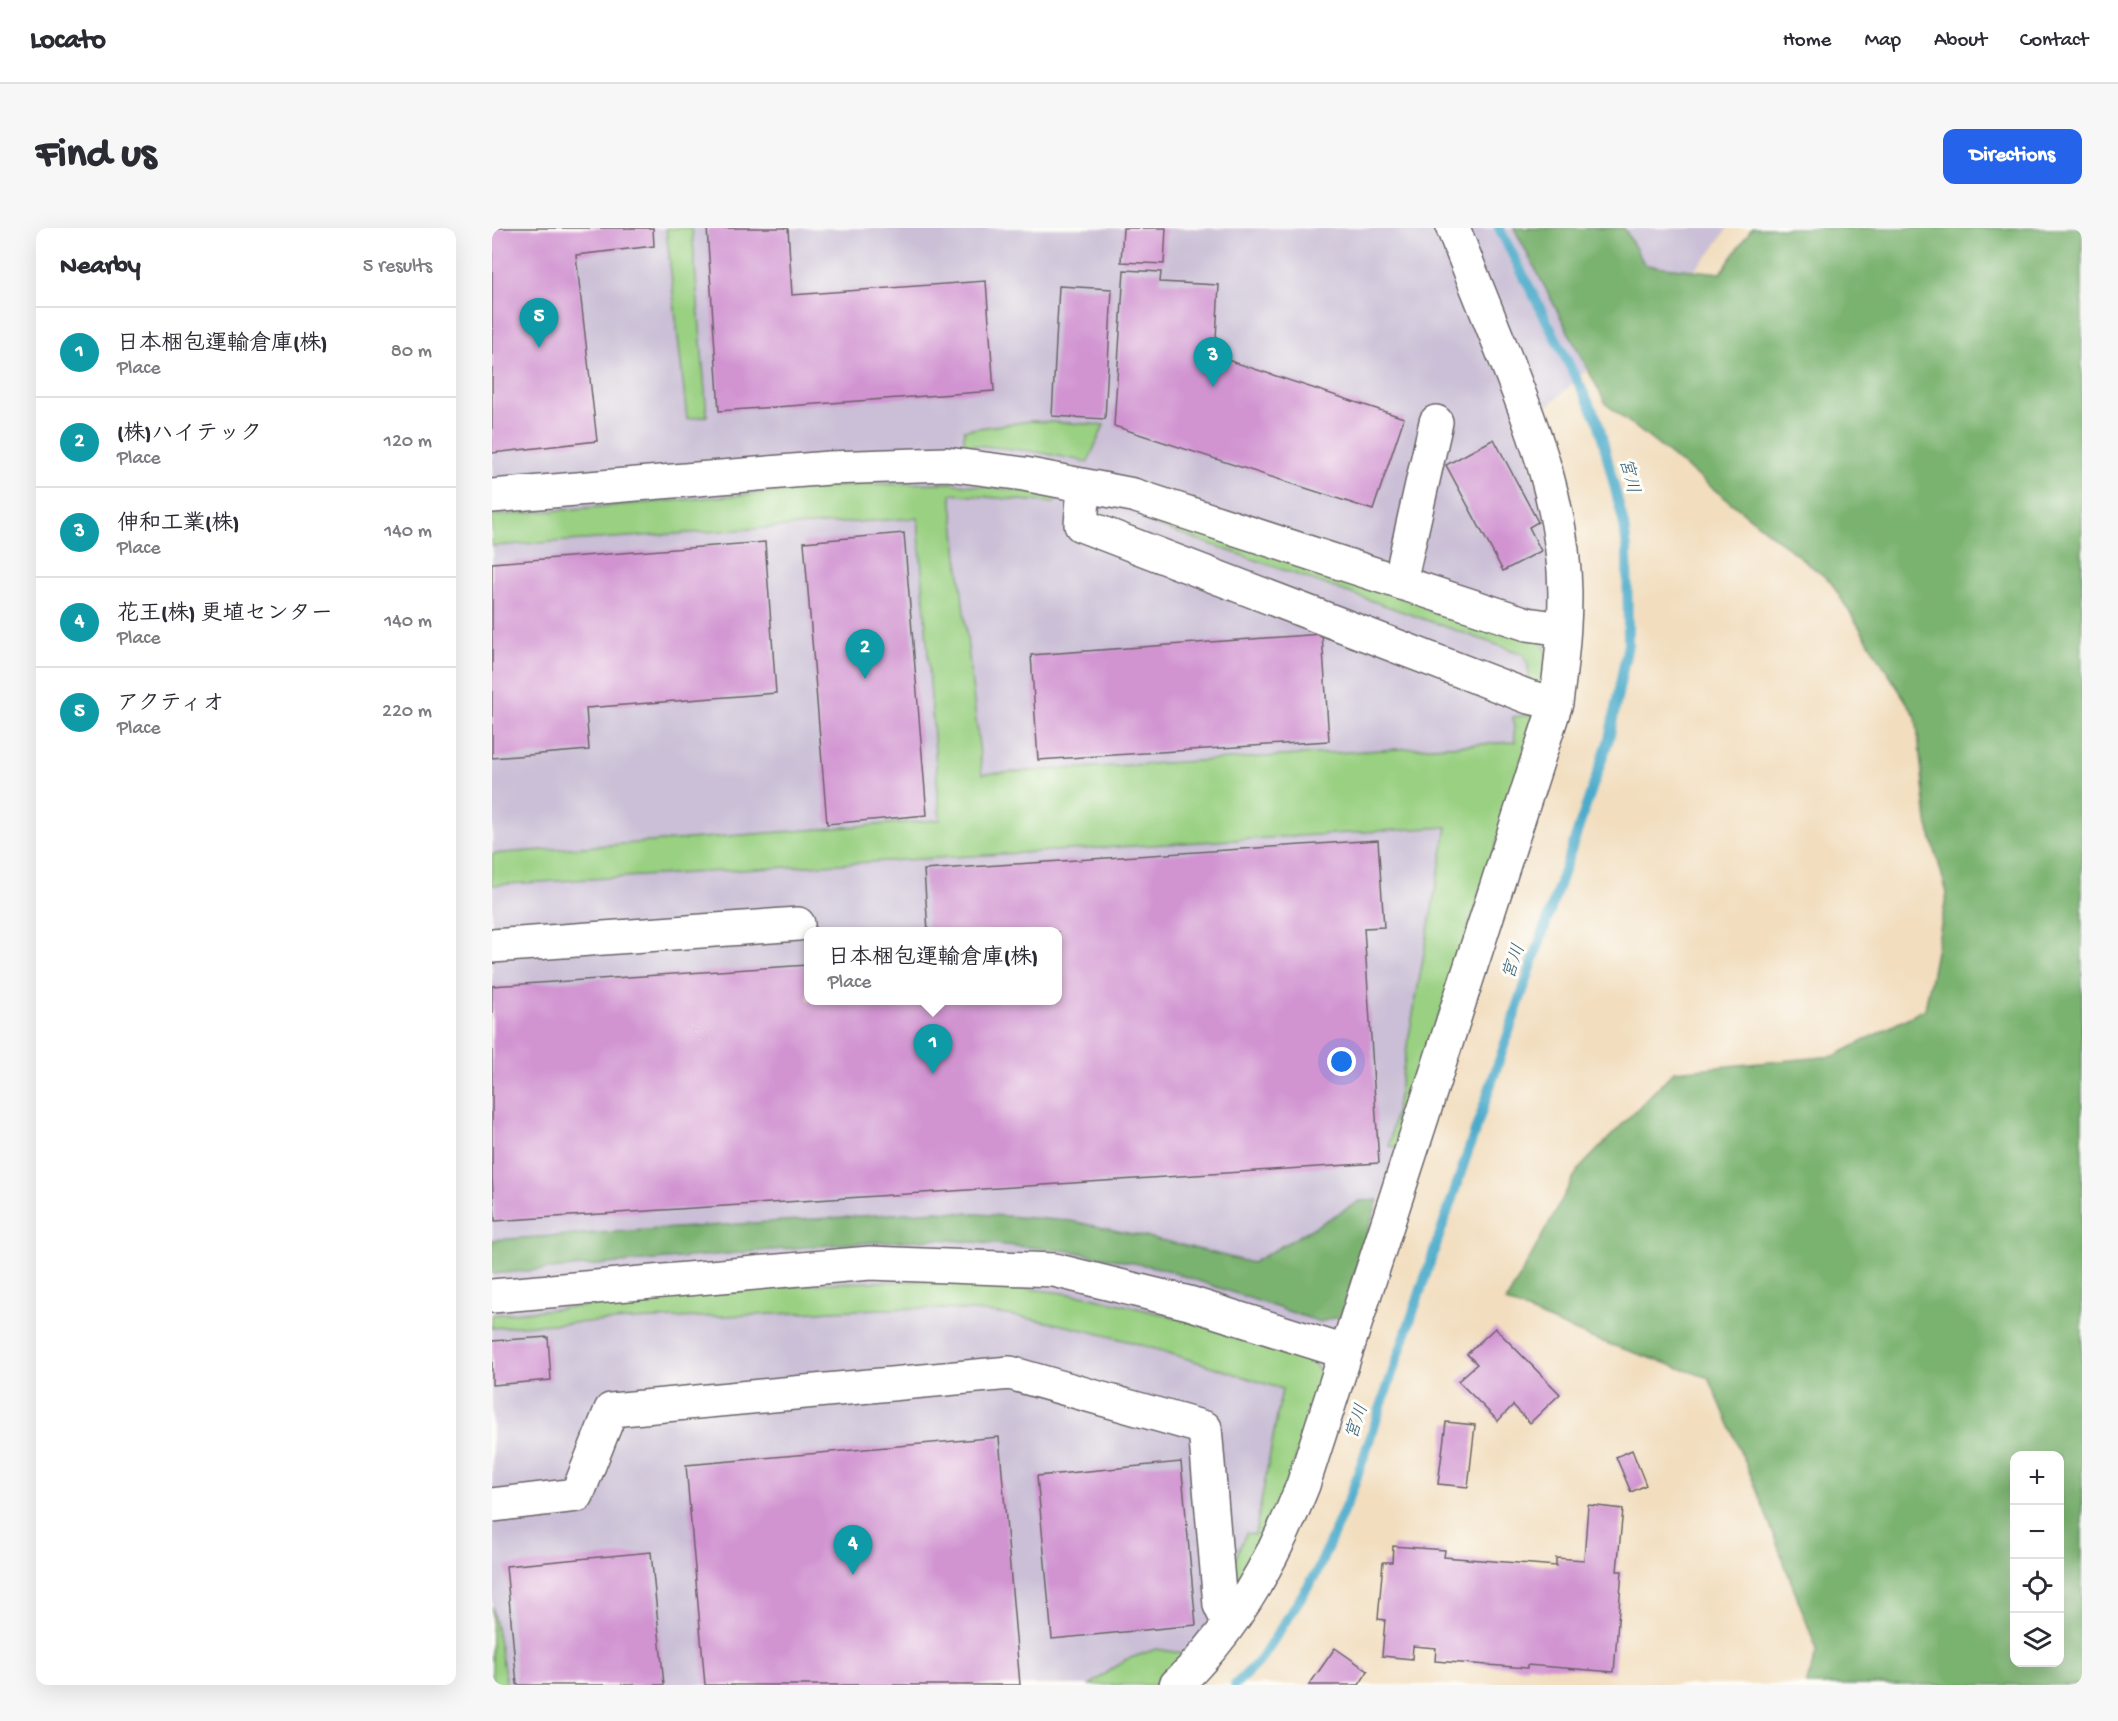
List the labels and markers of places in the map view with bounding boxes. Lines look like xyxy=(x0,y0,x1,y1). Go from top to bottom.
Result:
pin: 5 xyxy=(520,298,558,348)
pin: 3 xyxy=(1194,338,1232,387)
pin: 2 xyxy=(846,630,884,679)
pin: 1 xyxy=(914,1024,952,1074)
pin: 4 xyxy=(834,1526,872,1575)

